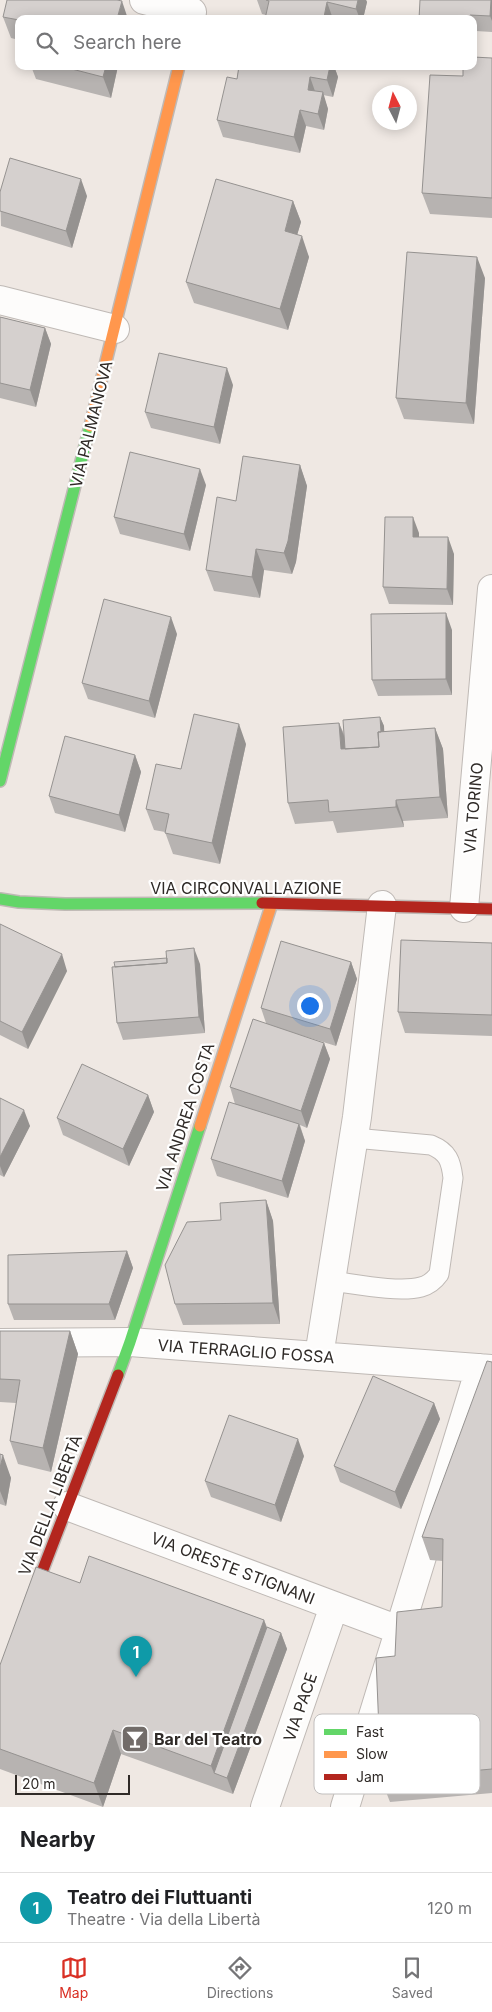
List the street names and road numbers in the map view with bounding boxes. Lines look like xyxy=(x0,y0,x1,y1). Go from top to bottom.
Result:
street label: VIA PALMANOVA xyxy=(66,358,116,490)
street label: VIA TORINO xyxy=(459,761,487,855)
street label: VIA CIRCONVALLAZIONE xyxy=(150,878,342,898)
street label: VIA ANDREA COSTA xyxy=(152,1040,218,1194)
street label: VIA TERRAGLIO FOSSA xyxy=(157,1335,335,1367)
street label: VIA DELLA LIBERTÀ xyxy=(14,1432,86,1578)
street label: VIA ORESTE STIGNANI xyxy=(148,1527,318,1609)
street label: VIA PACE xyxy=(279,1670,321,1744)

